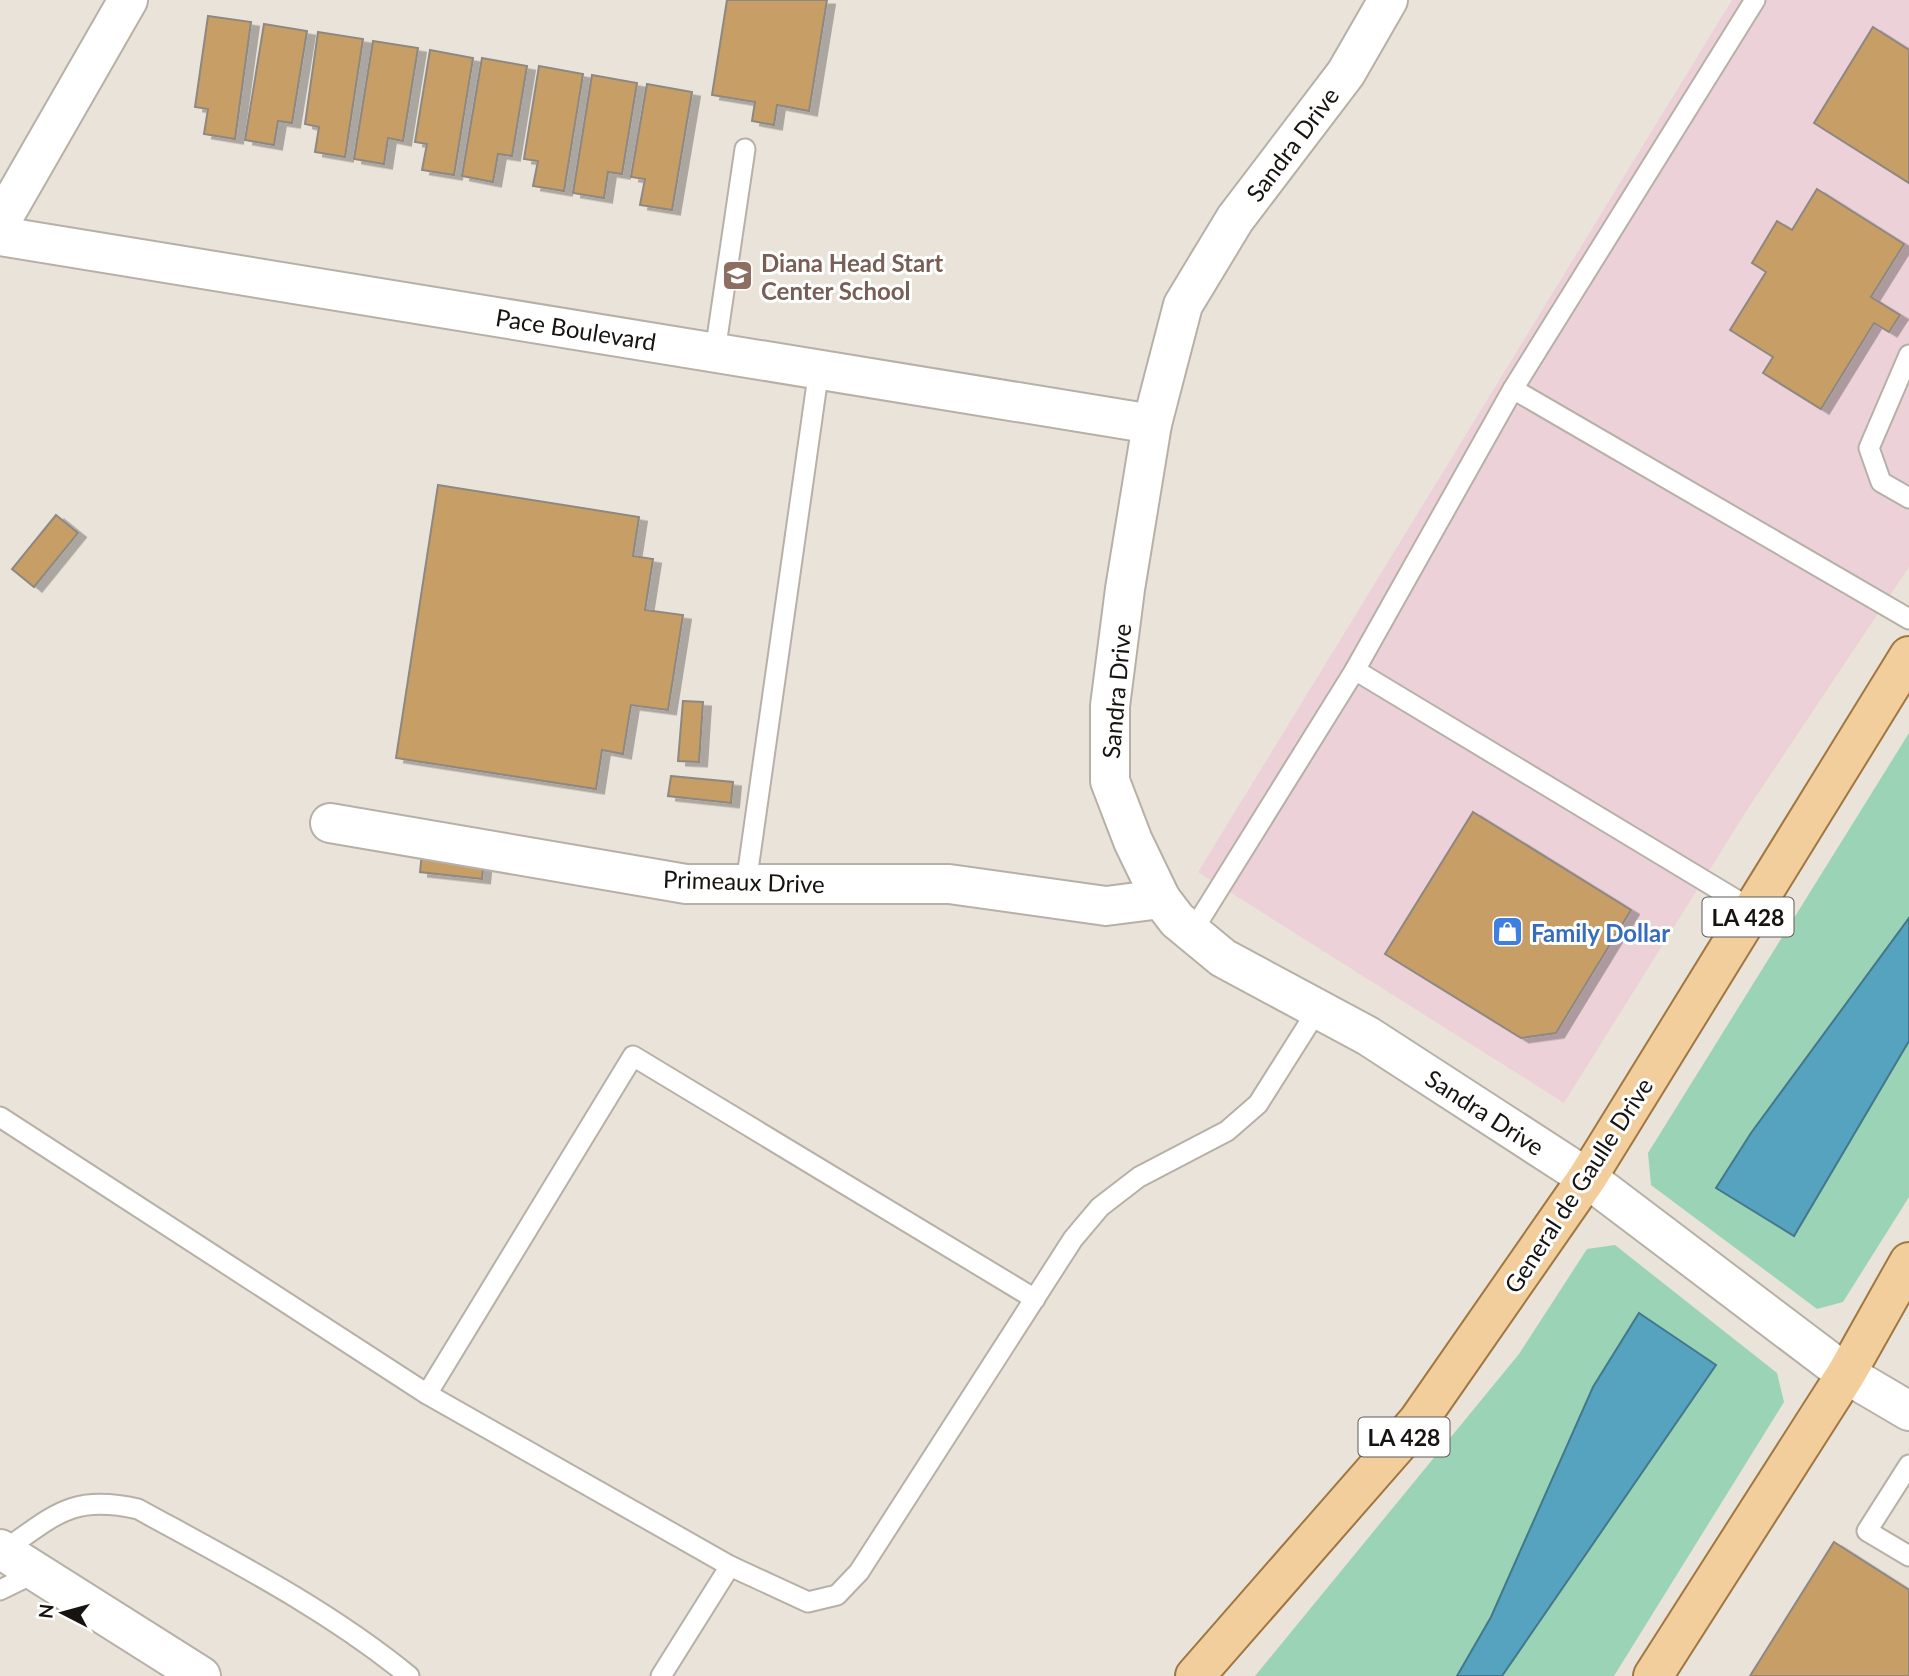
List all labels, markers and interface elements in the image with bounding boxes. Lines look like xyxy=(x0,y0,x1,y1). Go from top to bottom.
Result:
street label: Sandra Drive xyxy=(1240,81,1344,207)
place label: Diana Head Start Center School xyxy=(761,248,943,305)
school or university icon: Diana Head Start Center School xyxy=(721,259,755,293)
street label: Pace Boulevard xyxy=(494,302,658,356)
street label: Sandra Drive xyxy=(1096,622,1136,760)
street label: Primeaux Drive xyxy=(663,864,825,898)
road number: LA 428 xyxy=(1702,898,1794,936)
shop icon: Family Dollar xyxy=(1491,915,1525,949)
place label: Family Dollar xyxy=(1531,918,1670,947)
street label: Sandra Drive xyxy=(1420,1063,1550,1161)
street label: General de Gaulle Drive xyxy=(1498,1072,1658,1298)
road number: LA 428 xyxy=(1358,1418,1450,1456)
north arrow xyxy=(28,1578,98,1648)
text: N xyxy=(33,1603,58,1620)

